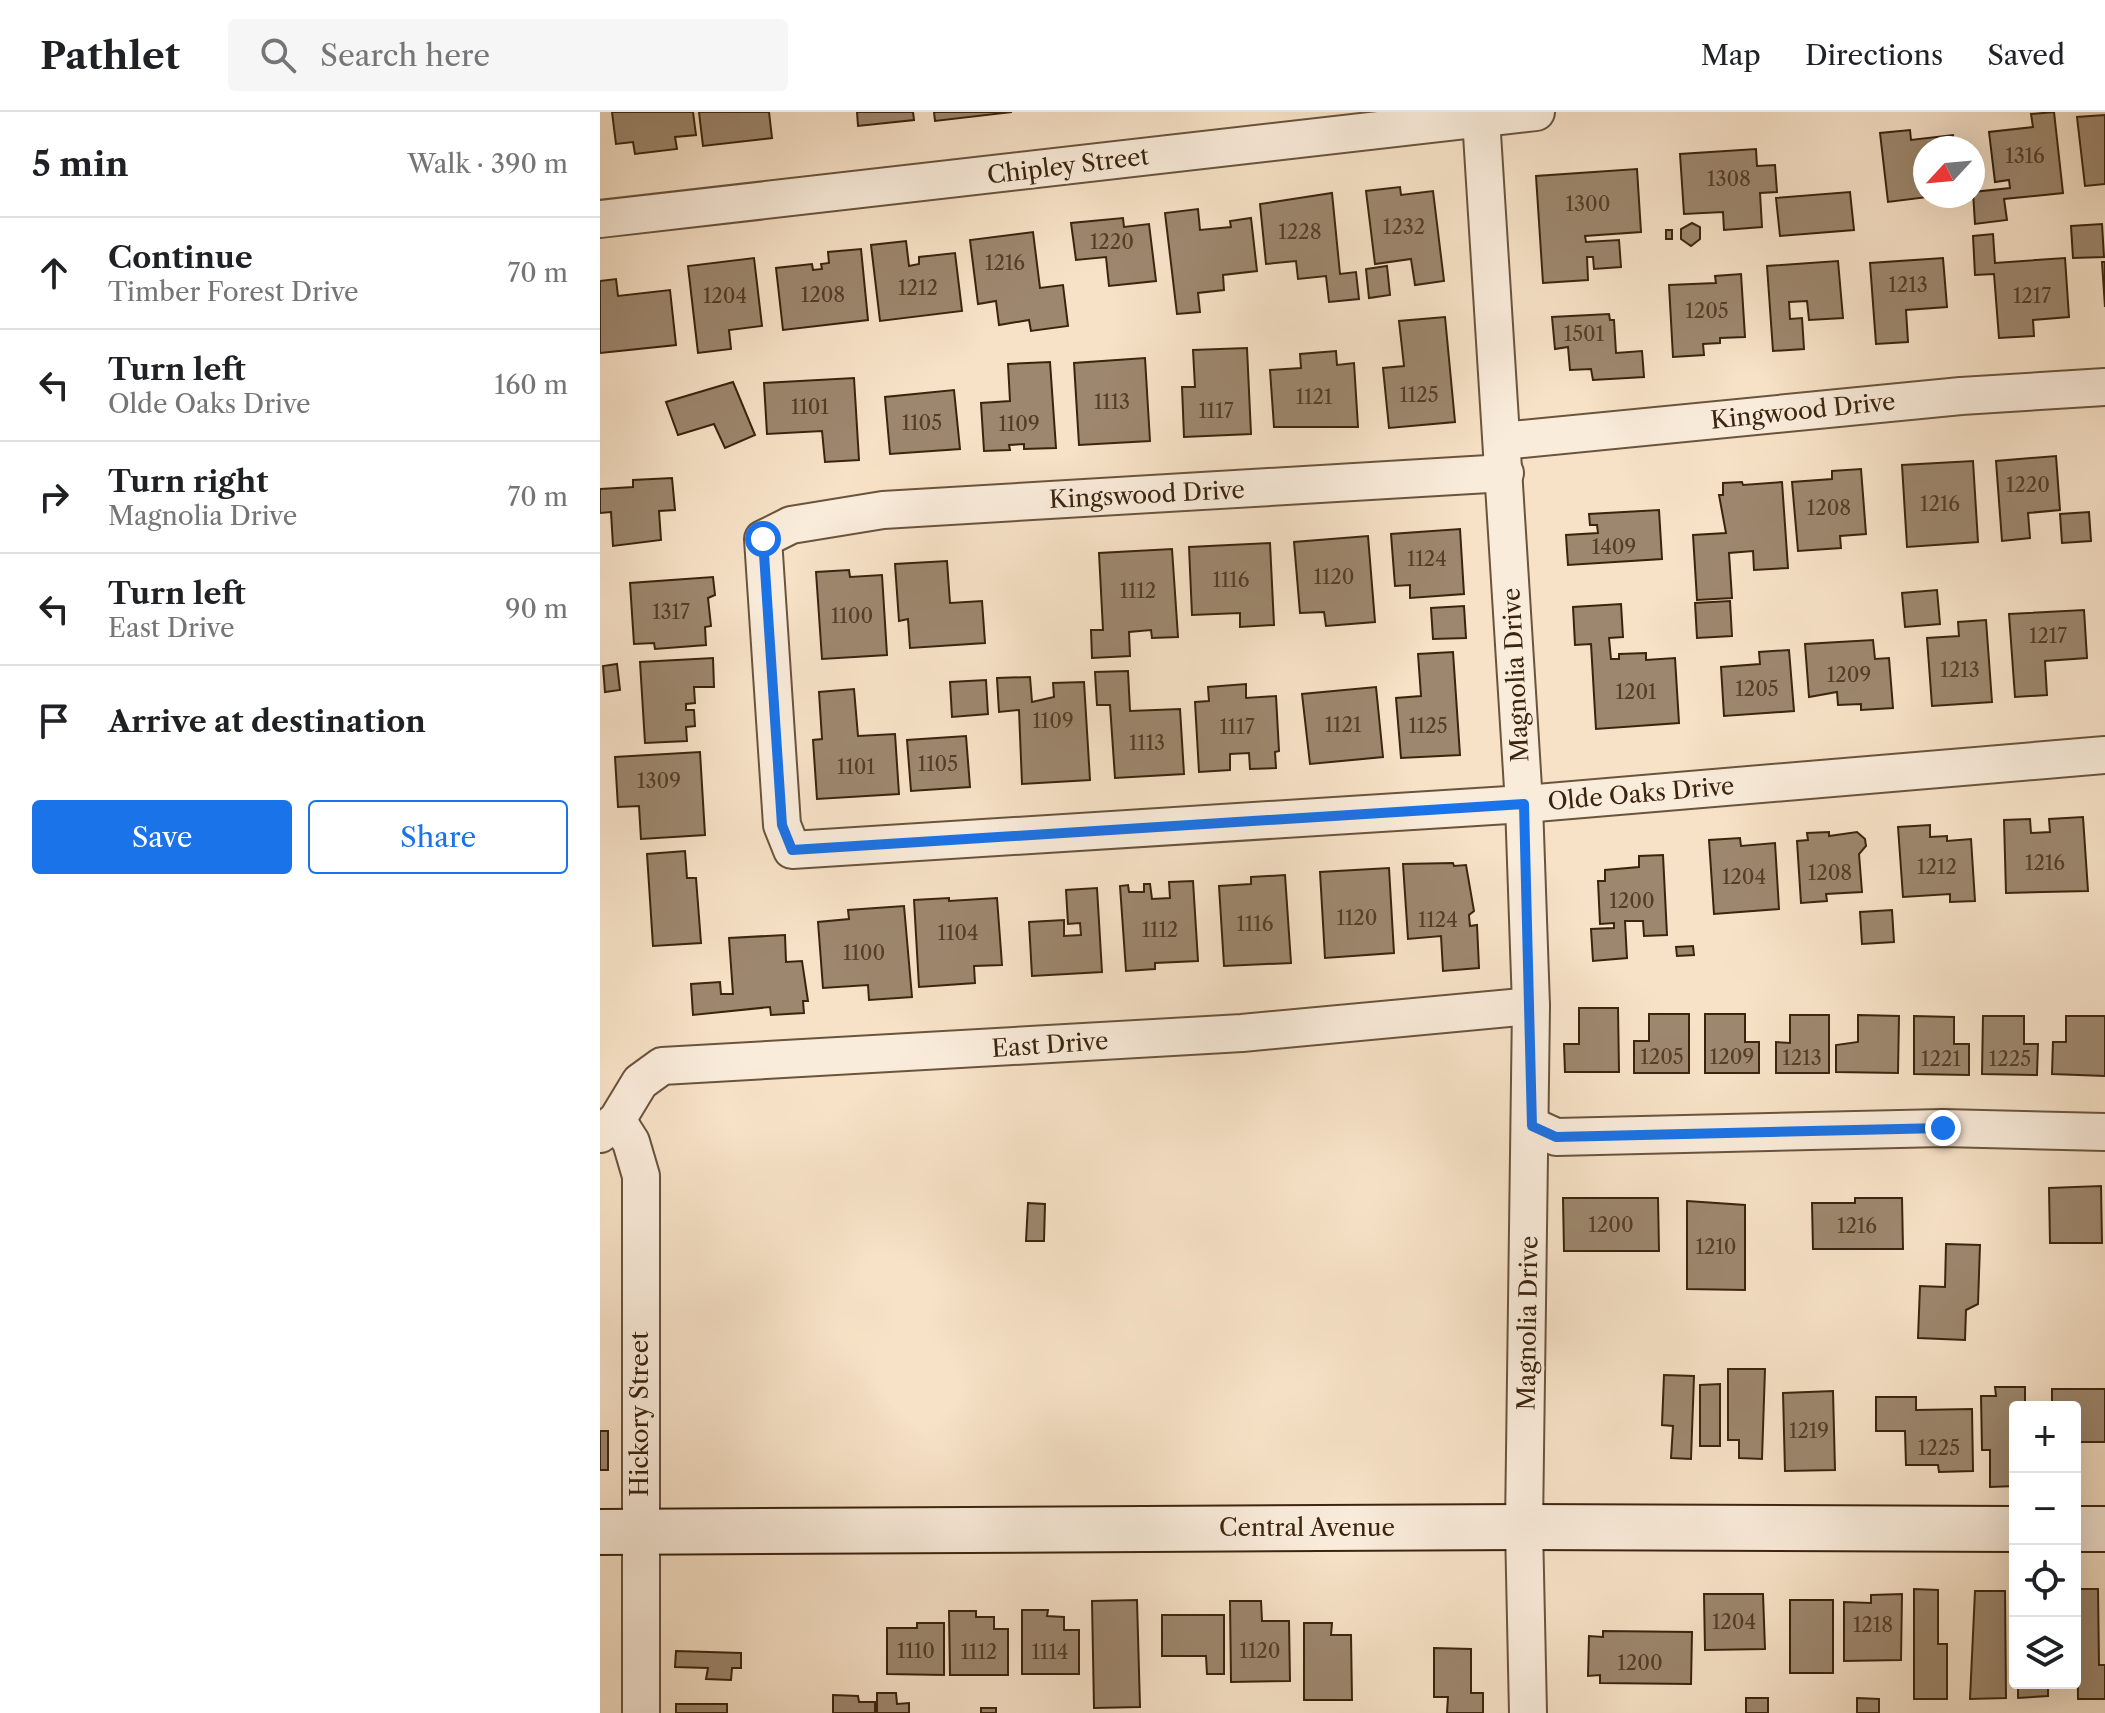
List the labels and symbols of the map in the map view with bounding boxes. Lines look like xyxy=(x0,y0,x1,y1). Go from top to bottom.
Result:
north arrow xyxy=(1913,136,1985,208)
street label: Chipley Street xyxy=(985,141,1151,190)
house number: 1316 xyxy=(2005,144,2045,168)
house number: 1308 xyxy=(1707,167,1751,191)
house number: 1300 xyxy=(1566,192,1610,216)
house number: 1232 xyxy=(1383,215,1425,239)
house number: 1228 xyxy=(1278,220,1322,244)
house number: 1220 xyxy=(1090,230,1134,254)
house number: 1216 xyxy=(985,251,1025,275)
house number: 1213 xyxy=(1888,273,1928,297)
house number: 1212 xyxy=(898,276,938,300)
house number: 1208 xyxy=(801,283,845,307)
house number: 1204 xyxy=(703,284,747,308)
house number: 1217 xyxy=(2013,284,2051,308)
house number: 1205 xyxy=(1685,299,1729,323)
house number: 1501 xyxy=(1564,322,1605,346)
house number: 1125 xyxy=(1399,383,1439,407)
house number: 1121 xyxy=(1296,385,1333,409)
street label: Kingwood Drive xyxy=(1709,386,1897,435)
house number: 1113 xyxy=(1094,390,1130,414)
house number: 1101 xyxy=(791,395,830,419)
house number: 1117 xyxy=(1198,399,1234,423)
house number: 1105 xyxy=(902,411,942,435)
house number: 1109 xyxy=(998,412,1040,436)
house number: 1220 xyxy=(2006,473,2050,497)
street label: Kingswood Drive xyxy=(1048,475,1246,514)
house number: 1216 xyxy=(1920,492,1960,516)
house number: 1208 xyxy=(1807,496,1851,520)
route start xyxy=(745,521,781,557)
house number: 1409 xyxy=(1592,535,1636,559)
house number: 1124 xyxy=(1407,547,1447,571)
house number: 1120 xyxy=(1314,565,1355,589)
house number: 1116 xyxy=(1213,568,1249,592)
house number: 1112 xyxy=(1120,579,1156,603)
street label: Magnolia Drive xyxy=(1496,587,1535,763)
house number: 1317 xyxy=(652,600,690,624)
house number: 1100 xyxy=(831,604,873,628)
house number: 1217 xyxy=(2029,624,2067,648)
house number: 1213 xyxy=(1940,658,1980,682)
house number: 1209 xyxy=(1827,663,1871,687)
house number: 1205 xyxy=(1735,677,1779,701)
house number: 1201 xyxy=(1616,680,1657,704)
house number: 1109 xyxy=(1032,709,1074,733)
house number: 1121 xyxy=(1325,713,1362,737)
house number: 1125 xyxy=(1408,714,1448,738)
house number: 1117 xyxy=(1219,715,1255,739)
house number: 1113 xyxy=(1129,731,1165,755)
house number: 1105 xyxy=(918,752,958,776)
house number: 1101 xyxy=(837,755,876,779)
house number: 1309 xyxy=(637,769,681,793)
street label: Olde Oaks Drive xyxy=(1547,771,1735,816)
house number: 1216 xyxy=(2025,851,2065,875)
house number: 1212 xyxy=(1917,855,1957,879)
house number: 1208 xyxy=(1808,861,1852,885)
house number: 1204 xyxy=(1722,865,1766,889)
house number: 1200 xyxy=(1609,889,1655,913)
house number: 1120 xyxy=(1337,906,1378,930)
house number: 1124 xyxy=(1418,908,1458,932)
house number: 1116 xyxy=(1237,912,1273,936)
house number: 1112 xyxy=(1142,918,1178,942)
house number: 1104 xyxy=(937,921,979,945)
house number: 1100 xyxy=(843,941,885,965)
street label: East Drive xyxy=(991,1026,1109,1063)
house number: 1205 xyxy=(1640,1045,1684,1069)
house number: 1209 xyxy=(1710,1045,1754,1069)
house number: 1213 xyxy=(1782,1046,1822,1070)
house number: 1221 xyxy=(1921,1047,1961,1071)
house number: 1225 xyxy=(1989,1047,2031,1071)
route end xyxy=(1925,1110,1961,1146)
house number: 1200 xyxy=(1588,1213,1634,1237)
house number: 1216 xyxy=(1837,1214,1877,1238)
street label: Magnolia Drive xyxy=(1511,1235,1544,1411)
house number: 1210 xyxy=(1696,1235,1737,1259)
street label: Hickory Street xyxy=(625,1331,654,1497)
house number: 1219 xyxy=(1789,1419,1829,1443)
house number: 1225 xyxy=(1918,1436,1960,1460)
street label: Central Avenue xyxy=(1219,1513,1395,1542)
house number: 1204 xyxy=(1712,1610,1756,1634)
house number: 1218 xyxy=(1853,1613,1893,1637)
house number: 1110 xyxy=(897,1639,935,1663)
house number: 1120 xyxy=(1240,1639,1281,1663)
house number: 1112 xyxy=(961,1640,997,1664)
house number: 1114 xyxy=(1032,1640,1068,1664)
house number: 1200 xyxy=(1617,1651,1663,1675)

